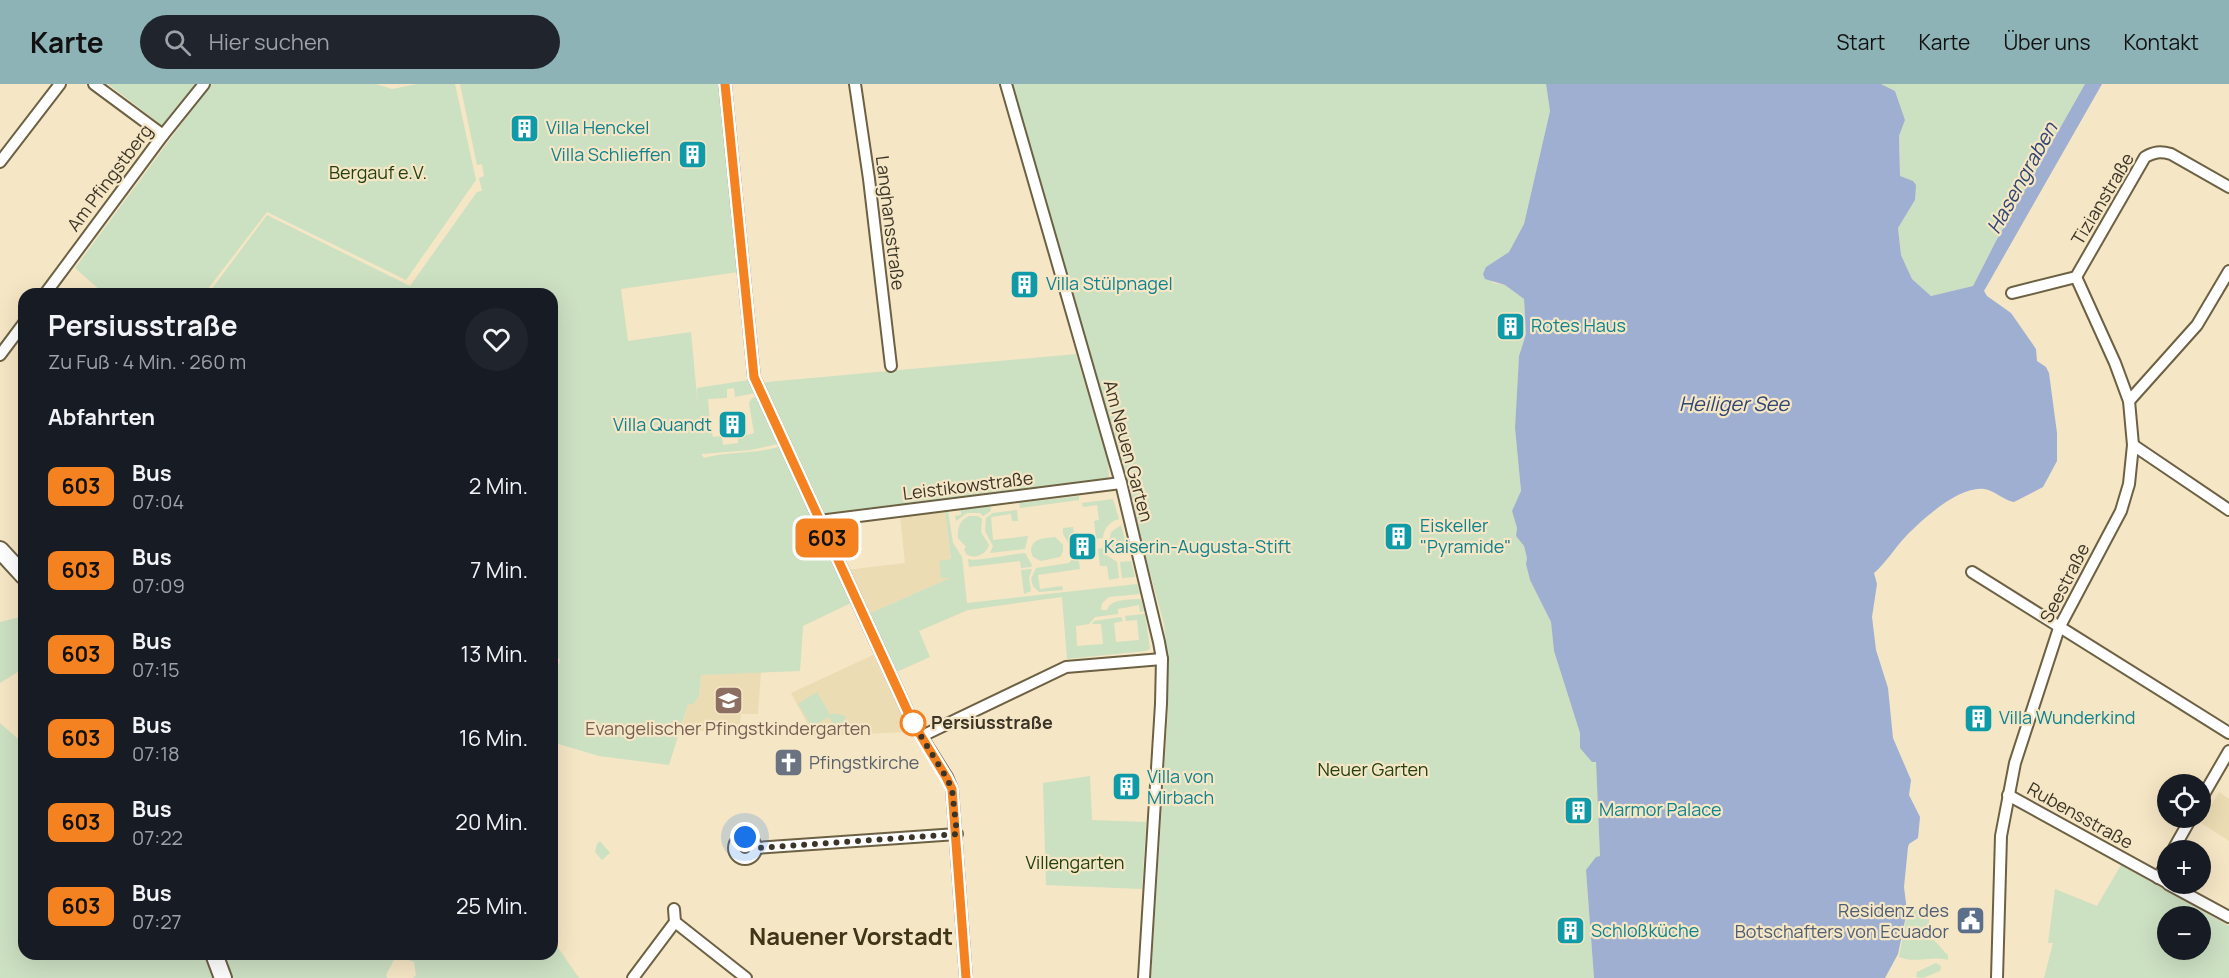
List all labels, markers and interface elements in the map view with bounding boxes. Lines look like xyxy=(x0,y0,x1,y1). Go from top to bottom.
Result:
search box xyxy=(140,15,560,69)
text: Karte xyxy=(30,23,104,61)
icon: search xyxy=(161,26,194,59)
text: Hier suchen xyxy=(209,27,330,57)
text: Start xyxy=(1836,28,1885,56)
text: Karte xyxy=(1918,28,1970,56)
text: Über uns xyxy=(2003,28,2091,56)
text: Kontakt xyxy=(2124,28,2199,56)
building icon: Villa Henckel xyxy=(509,112,541,144)
place label: Villa Henckel xyxy=(546,115,649,139)
water label: Hasengraben xyxy=(1980,116,2064,238)
street label: Am Pfingstberg xyxy=(61,119,157,236)
building icon: Villa Schlieffen xyxy=(676,139,708,171)
place label: Villa Schlieffen xyxy=(551,142,671,166)
street label: Tizianstraße xyxy=(2065,148,2139,249)
street label: Langhansstraße xyxy=(871,154,911,292)
park label: Bergauf e.V. xyxy=(329,160,427,184)
building icon: Villa Stülpnagel xyxy=(1009,268,1041,300)
place label: Villa Stülpnagel xyxy=(1046,271,1173,295)
text: Persiusstraße xyxy=(48,306,238,344)
button: heart xyxy=(465,308,528,371)
building icon: Rotes Haus xyxy=(1494,310,1526,342)
place label: Rotes Haus xyxy=(1531,313,1626,337)
text: Zu Fuß · 4 Min. · 260 m xyxy=(48,348,246,375)
street label: Am Neuen Garten xyxy=(1099,377,1159,524)
water label: Heiliger See xyxy=(1679,390,1790,417)
text: Abfahrten xyxy=(48,402,155,432)
building icon: Villa Quandt xyxy=(717,409,749,441)
place label: Villa Quandt xyxy=(613,412,712,436)
text: Bus xyxy=(132,458,172,488)
street label: Leistikowstraße xyxy=(901,465,1035,505)
text: 2 Min. xyxy=(469,471,528,501)
text: 603 xyxy=(61,472,101,500)
text: 07:04 xyxy=(132,488,184,515)
place label: Eiskeller "Pyramide" xyxy=(1420,513,1511,558)
line badge: 603 xyxy=(792,518,862,558)
building icon: Eiskeller "Pyramide" xyxy=(1383,520,1415,552)
text: 603 xyxy=(807,524,847,552)
building icon: Kaiserin-Augusta-Stift xyxy=(1067,531,1099,563)
place label: Kaiserin-Augusta-Stift xyxy=(1104,534,1291,558)
street label: Seestraße xyxy=(2034,539,2094,626)
text: Bus xyxy=(132,542,172,572)
text: 7 Min. xyxy=(470,555,528,585)
text: 603 xyxy=(61,556,101,584)
text: 07:09 xyxy=(132,572,185,599)
text: Bus xyxy=(132,626,172,656)
text: 13 Min. xyxy=(461,639,528,669)
text: 603 xyxy=(61,640,101,668)
text: 07:15 xyxy=(132,656,180,683)
school or university icon: Evangelischer Pfingstkindergarten xyxy=(712,684,744,716)
building icon: Villa Wunderkind xyxy=(1962,702,1994,734)
place label: Villa Wunderkind xyxy=(1999,705,2135,729)
text: Bus xyxy=(132,710,172,740)
marker: Persiusstraße xyxy=(900,710,926,736)
place label: Persiusstraße xyxy=(931,710,1053,734)
place label: Evangelischer Pfingstkindergarten xyxy=(585,716,871,740)
text: 16 Min. xyxy=(459,723,528,753)
text: 603 xyxy=(61,724,101,752)
text: 07:18 xyxy=(132,740,180,767)
church icon: Pfingstkirche xyxy=(772,747,804,779)
place label: Pfingstkirche xyxy=(809,750,919,774)
park label: Neuer Garten xyxy=(1317,757,1429,781)
place label: Villa von Mirbach xyxy=(1147,764,1214,809)
building icon: Villa von Mirbach xyxy=(1110,771,1142,803)
map controls xyxy=(2157,774,2211,960)
button: locate xyxy=(2157,774,2211,828)
street label: Rubensstraße xyxy=(2023,776,2138,854)
text: Bus xyxy=(132,794,172,824)
building icon: Marmor Palace xyxy=(1562,794,1594,826)
place label: Marmor Palace xyxy=(1599,797,1721,821)
text: 20 Min. xyxy=(455,807,528,837)
text: 603 xyxy=(61,808,101,836)
your location xyxy=(730,822,760,852)
text: 07:22 xyxy=(132,824,183,851)
button: + xyxy=(2157,840,2211,894)
park label: Villengarten xyxy=(1026,850,1125,874)
text: Bus xyxy=(132,878,172,908)
text: 25 Min. xyxy=(456,891,528,921)
text: 603 xyxy=(61,892,101,920)
place label: Residenz des Botschafters von Ecuador xyxy=(1735,898,1949,943)
public building icon: Residenz des Botschafters von Ecuador xyxy=(1954,905,1986,937)
button: − xyxy=(2157,906,2211,960)
text: 07:27 xyxy=(132,908,182,935)
building icon: Schloßküche xyxy=(1554,915,1586,947)
place label: Schloßküche xyxy=(1591,918,1699,942)
district label: Nauener Vorstadt xyxy=(749,919,953,952)

